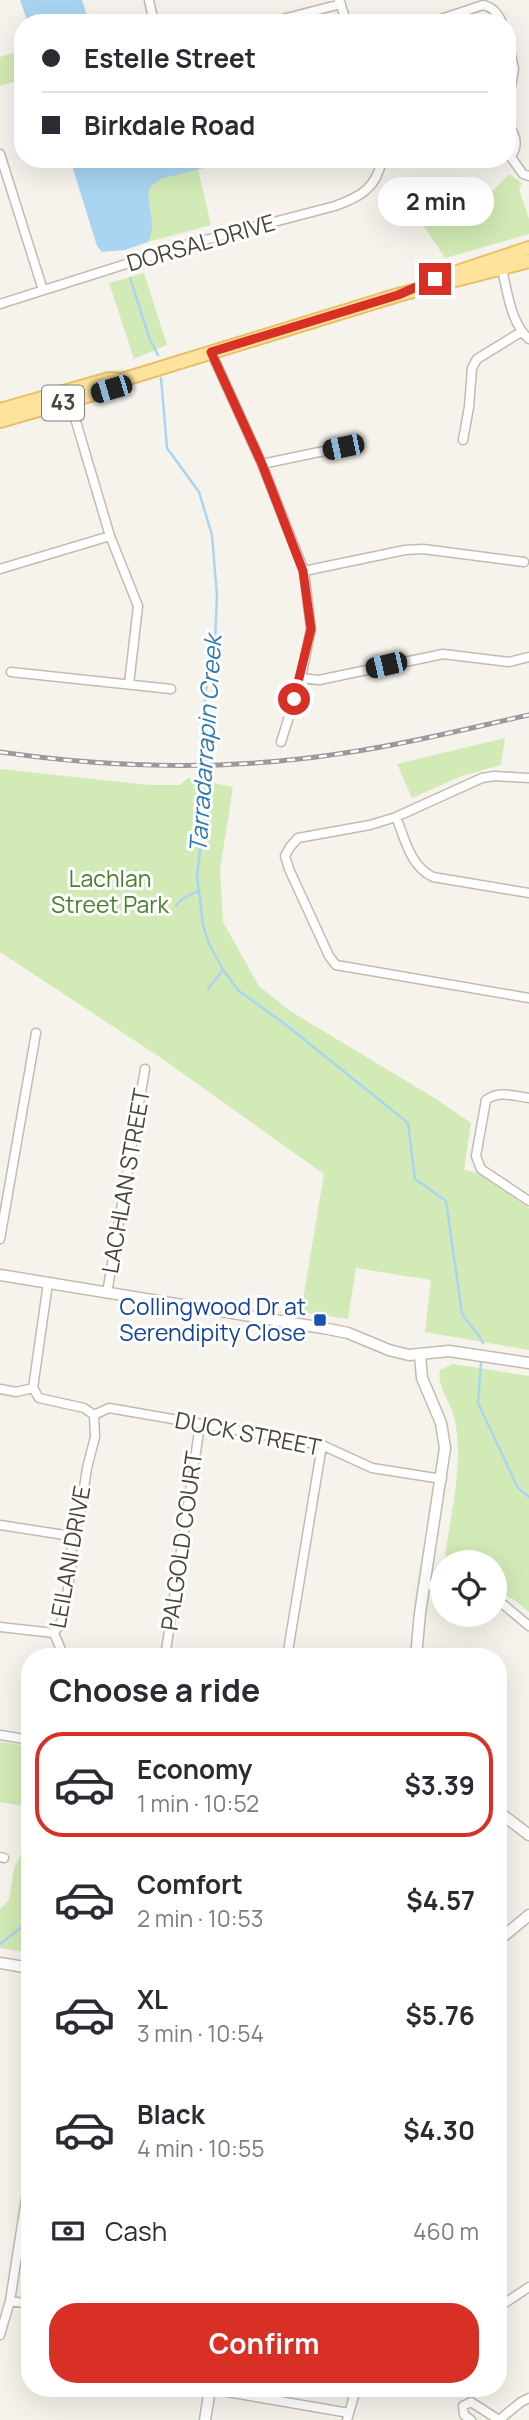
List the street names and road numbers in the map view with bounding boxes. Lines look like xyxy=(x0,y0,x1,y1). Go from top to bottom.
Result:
street label: DORSAL DRIVE xyxy=(123,206,279,278)
road number: 43 xyxy=(42,386,84,420)
street label: LACHLAN STREET xyxy=(93,1086,157,1276)
street label: DUCK STREET xyxy=(172,1403,324,1463)
street label: PALGOLD COURT xyxy=(153,1449,209,1633)
street label: LEILANI DRIVE xyxy=(41,1483,97,1631)

